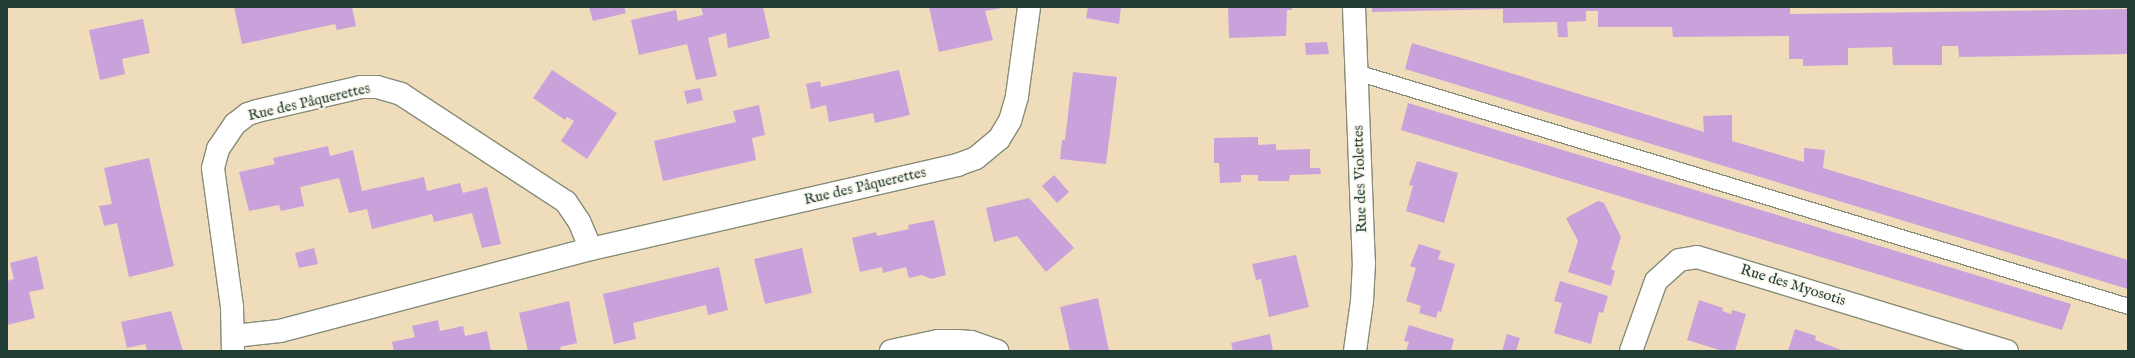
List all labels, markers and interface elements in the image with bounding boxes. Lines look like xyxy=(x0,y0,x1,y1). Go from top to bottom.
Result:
street label: Rue des Pâquerettes xyxy=(246,79,372,125)
street label: Rue des Violettes xyxy=(1349,125,1371,233)
street label: Rue des Pâquerettes xyxy=(802,163,928,209)
street label: Rue des Myosotis xyxy=(1738,260,1848,310)

